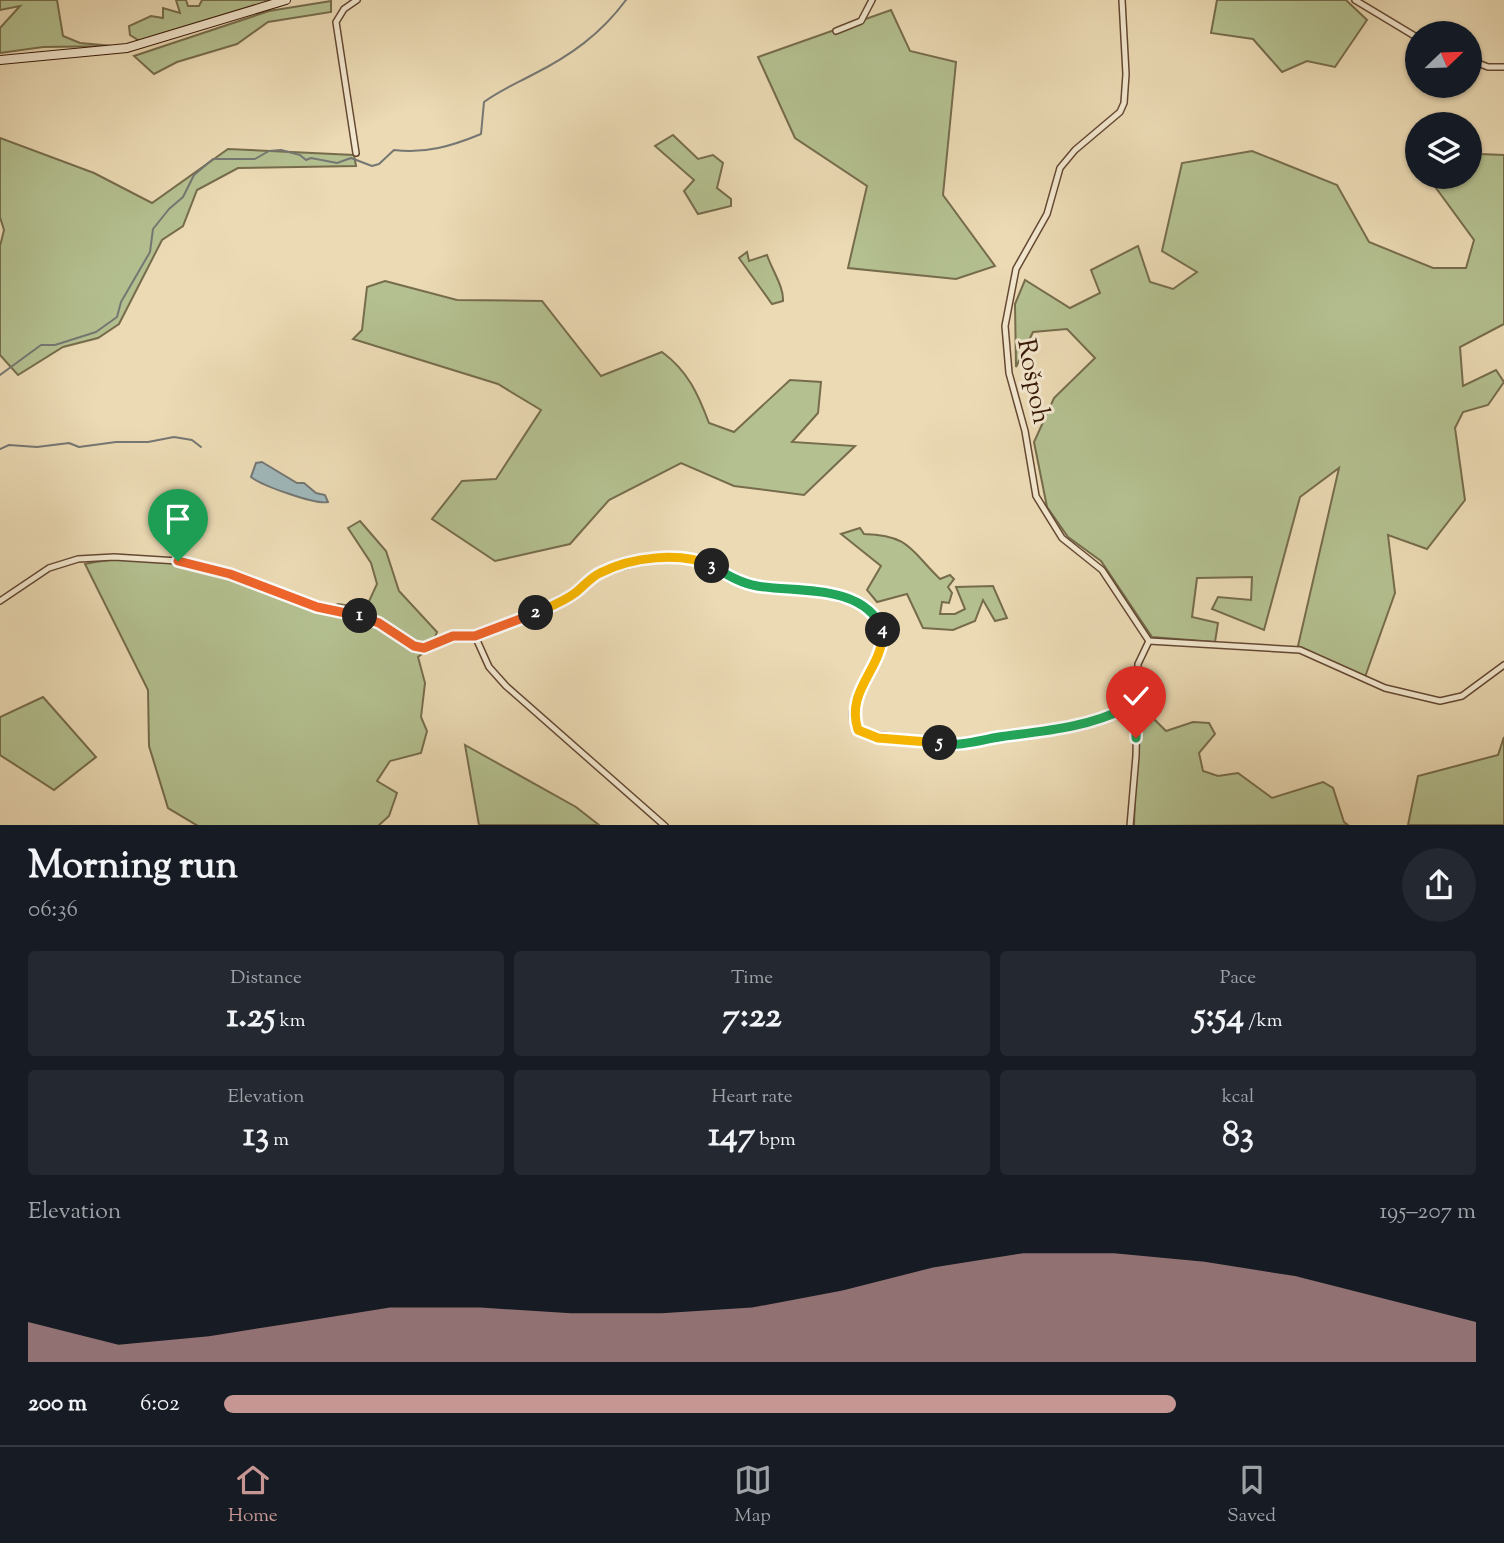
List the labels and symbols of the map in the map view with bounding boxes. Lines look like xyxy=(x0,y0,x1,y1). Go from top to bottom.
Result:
north arrow xyxy=(1405,21,1482,98)
street label: Rošpoh xyxy=(1006,336,1059,427)
pin xyxy=(148,489,208,561)
pin: 3 xyxy=(694,548,730,584)
pin: 2 xyxy=(518,596,554,630)
pin: 1 xyxy=(342,598,378,634)
pin: 4 xyxy=(866,612,900,648)
pin xyxy=(1106,666,1166,738)
pin: 5 xyxy=(922,726,958,760)

